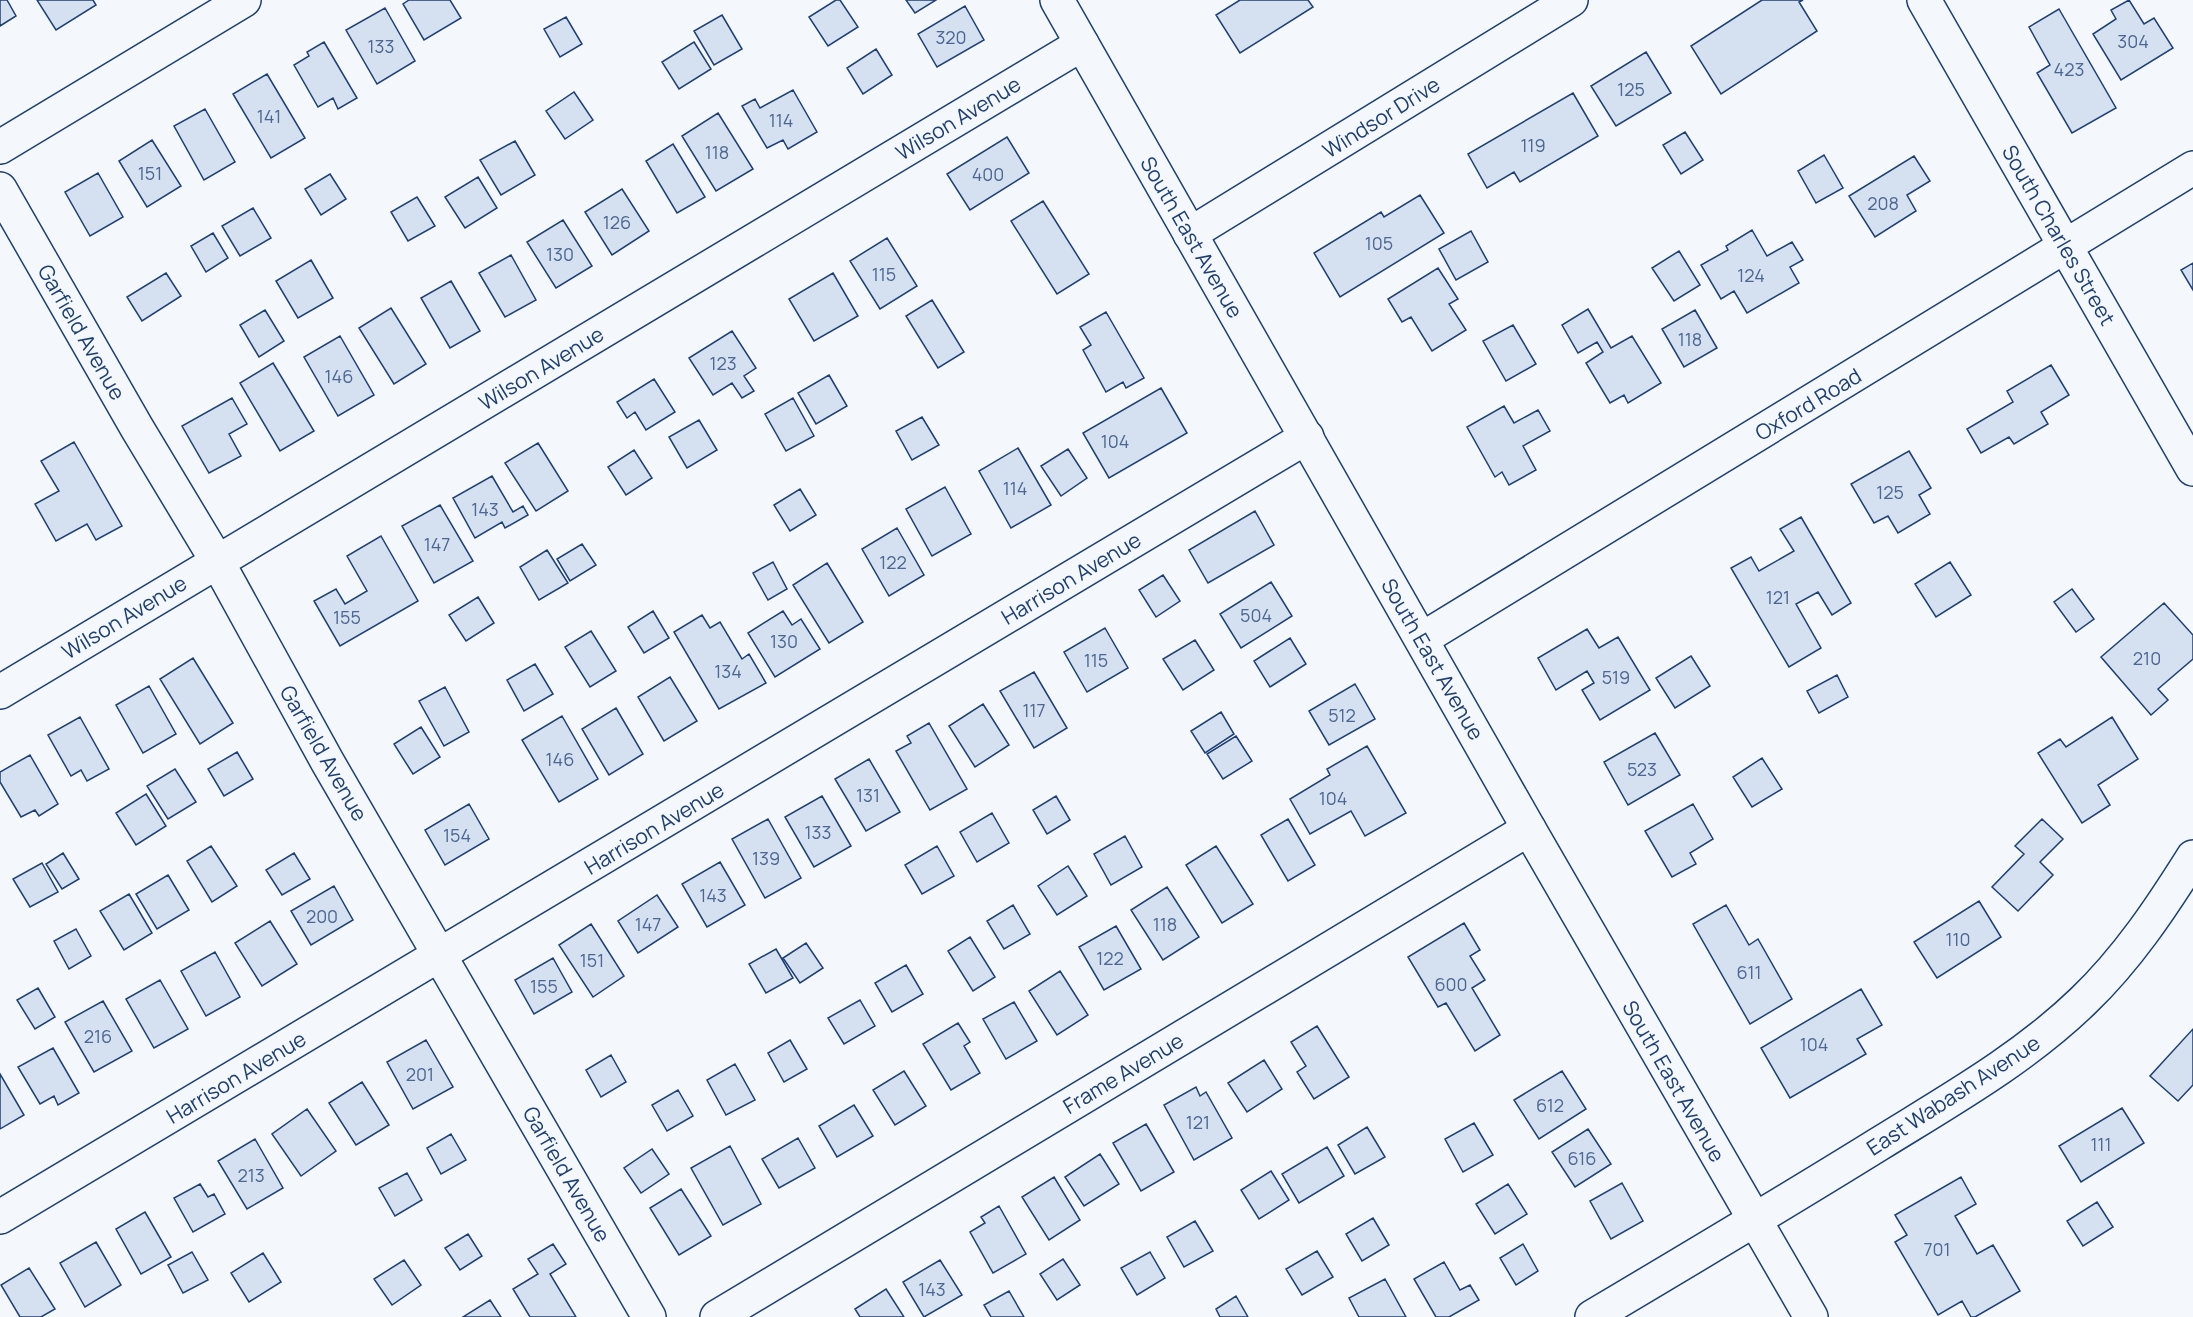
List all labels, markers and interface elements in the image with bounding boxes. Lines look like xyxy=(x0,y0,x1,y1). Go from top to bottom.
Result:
house number: 320 xyxy=(935,25,967,49)
house number: 304 xyxy=(2117,29,2149,53)
house number: 133 xyxy=(368,34,394,58)
house number: 423 xyxy=(2054,57,2084,81)
street label: Wilson Avenue xyxy=(890,70,1026,166)
street label: Windsor Drive xyxy=(1317,70,1445,164)
house number: 125 xyxy=(1617,77,1645,101)
house number: 141 xyxy=(257,104,281,128)
house number: 114 xyxy=(769,108,793,132)
house number: 119 xyxy=(1520,133,1546,157)
house number: 118 xyxy=(705,140,729,164)
street label: South Charles Street xyxy=(1996,140,2122,330)
street label: South East Avenue xyxy=(1134,151,1250,323)
house number: 151 xyxy=(138,161,162,185)
house number: 400 xyxy=(972,162,1004,186)
house number: 208 xyxy=(1867,191,1899,215)
house number: 126 xyxy=(603,210,631,234)
house number: 105 xyxy=(1365,231,1393,255)
house number: 130 xyxy=(546,242,574,266)
street label: Garfield Avenue xyxy=(32,259,132,405)
house number: 115 xyxy=(872,262,896,286)
house number: 124 xyxy=(1737,263,1765,287)
street label: Wilson Avenue xyxy=(473,320,609,416)
house number: 118 xyxy=(1678,327,1702,351)
house number: 123 xyxy=(709,351,737,375)
street label: Oxford Road xyxy=(1750,361,1866,447)
house number: 146 xyxy=(325,364,353,388)
house number: 104 xyxy=(1101,429,1129,453)
house number: 114 xyxy=(1003,476,1027,500)
house number: 125 xyxy=(1876,480,1904,504)
house number: 143 xyxy=(471,497,499,521)
street label: Harrison Avenue xyxy=(996,525,1146,631)
house number: 147 xyxy=(424,532,450,556)
house number: 122 xyxy=(879,550,907,574)
street label: Wilson Avenue xyxy=(56,569,192,665)
street label: South East Avenue xyxy=(1375,573,1491,745)
house number: 121 xyxy=(1766,585,1790,609)
house number: 504 xyxy=(1240,603,1272,627)
house number: 155 xyxy=(333,605,361,629)
house number: 130 xyxy=(770,629,798,653)
house number: 210 xyxy=(2133,646,2161,670)
house number: 115 xyxy=(1084,648,1108,672)
house number: 134 xyxy=(714,659,742,683)
house number: 519 xyxy=(1602,665,1630,689)
street label: Garfield Avenue xyxy=(274,680,374,826)
house number: 117 xyxy=(1022,698,1046,722)
house number: 512 xyxy=(1328,703,1356,727)
house number: 146 xyxy=(546,747,574,771)
house number: 523 xyxy=(1627,757,1657,781)
street label: Harrison Avenue xyxy=(579,775,729,881)
house number: 131 xyxy=(856,783,880,807)
house number: 104 xyxy=(1319,786,1347,810)
house number: 133 xyxy=(805,820,831,844)
house number: 154 xyxy=(443,823,471,847)
house number: 139 xyxy=(752,846,780,870)
house number: 143 xyxy=(699,883,727,907)
house number: 200 xyxy=(306,904,338,928)
house number: 147 xyxy=(635,912,661,936)
house number: 118 xyxy=(1153,912,1177,936)
house number: 110 xyxy=(1945,927,1971,951)
house number: 122 xyxy=(1096,946,1124,970)
house number: 151 xyxy=(580,948,604,972)
house number: 611 xyxy=(1737,960,1761,984)
house number: 600 xyxy=(1434,972,1468,996)
house number: 155 xyxy=(530,974,558,998)
street label: South East Avenue xyxy=(1616,995,1732,1167)
house number: 216 xyxy=(84,1024,112,1048)
street label: Harrison Avenue xyxy=(161,1024,311,1130)
street label: Frame Avenue xyxy=(1058,1026,1188,1120)
street label: East Wabash Avenue xyxy=(1861,1028,2045,1162)
house number: 104 xyxy=(1800,1032,1828,1056)
house number: 201 xyxy=(406,1062,434,1086)
house number: 612 xyxy=(1536,1093,1564,1117)
street label: Garfield Avenue xyxy=(517,1101,617,1247)
house number: 121 xyxy=(1186,1110,1210,1134)
house number: 111 xyxy=(2090,1132,2112,1156)
house number: 616 xyxy=(1567,1146,1597,1170)
house number: 213 xyxy=(237,1163,265,1187)
house number: 701 xyxy=(1923,1237,1951,1261)
house number: 143 xyxy=(918,1277,946,1301)

